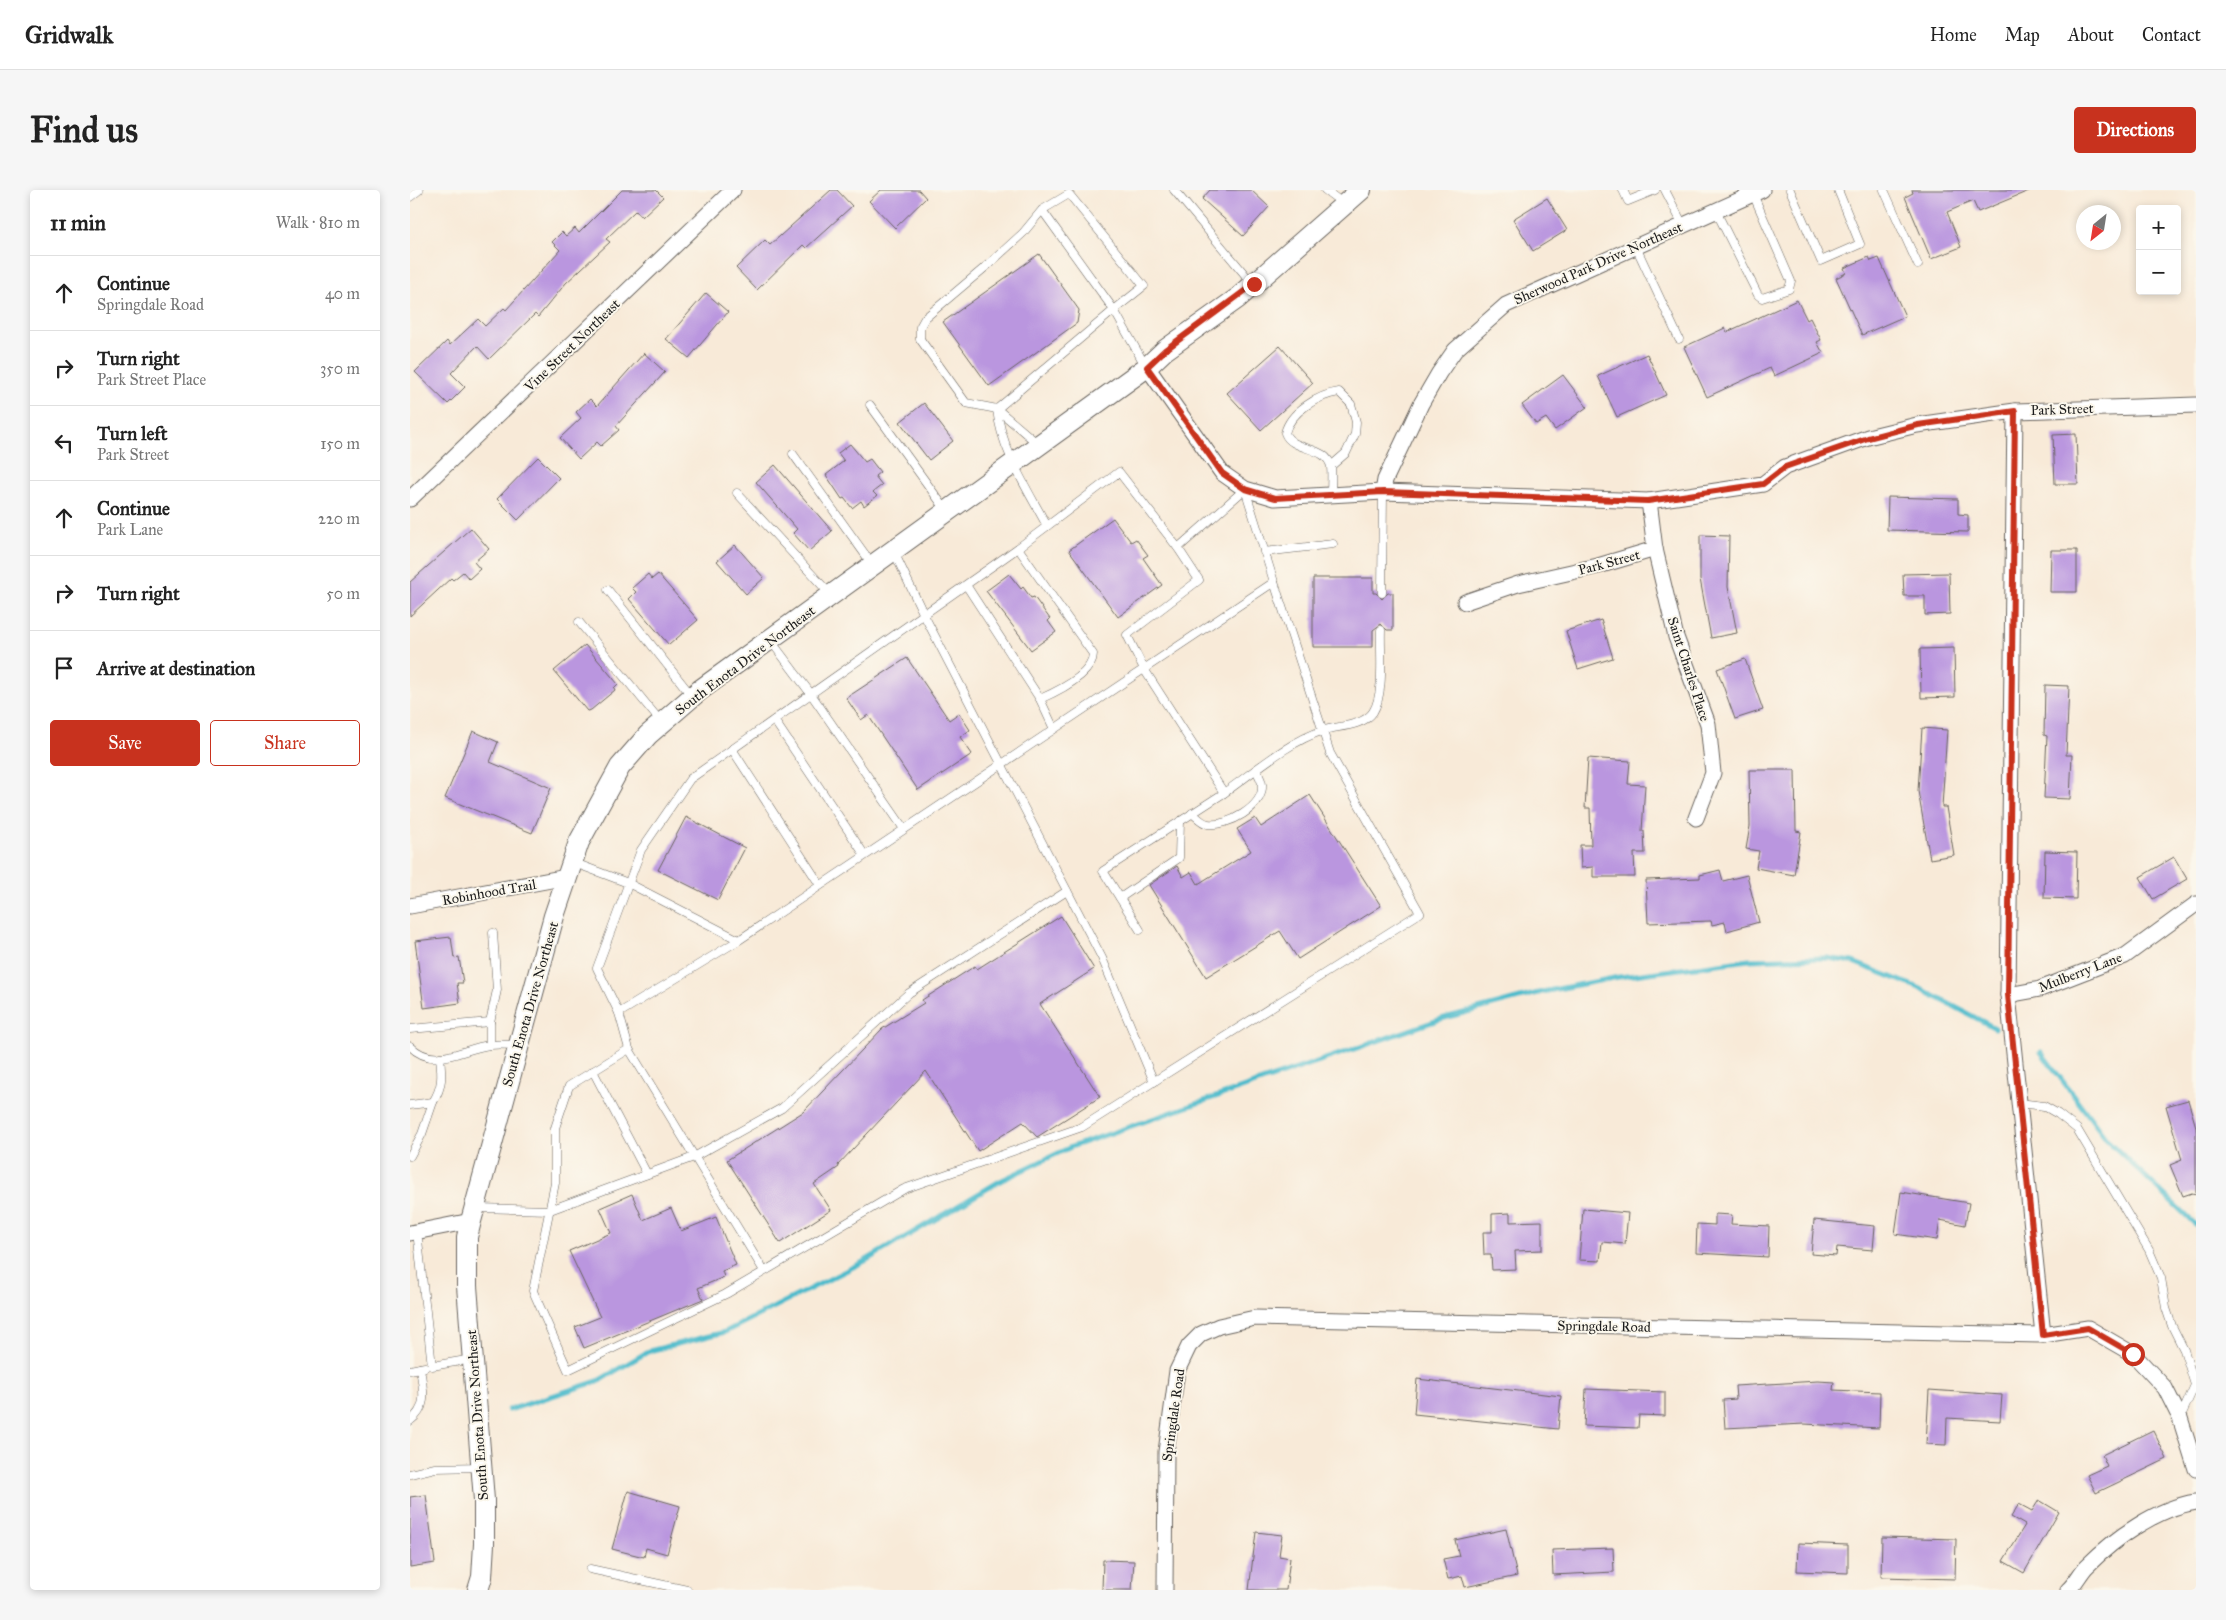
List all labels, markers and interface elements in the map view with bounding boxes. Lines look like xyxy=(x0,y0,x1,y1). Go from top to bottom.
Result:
text: Gridwalk xyxy=(25,20,113,50)
text: Home xyxy=(1930,24,1977,46)
text: Map xyxy=(2005,24,2040,46)
text: About xyxy=(2068,24,2114,46)
text: Contact xyxy=(2142,24,2201,46)
button: Directions xyxy=(2074,107,2196,153)
text: Find us xyxy=(30,109,138,152)
north arrow xyxy=(2076,205,2121,250)
map controls xyxy=(2136,205,2181,295)
button: + xyxy=(2136,205,2181,250)
text: 11 min xyxy=(50,210,106,236)
text: Walk · 810 m xyxy=(276,213,360,232)
street label: Sherwood Park Drive Northeast xyxy=(1511,219,1685,308)
button: − xyxy=(2136,250,2181,295)
text: Continue xyxy=(97,272,170,295)
route end xyxy=(1243,273,1266,296)
icon: ahead xyxy=(50,279,78,307)
text: 40 m xyxy=(325,284,360,303)
text: Springdale Road xyxy=(97,295,204,314)
street label: Vine Street Northeast xyxy=(520,295,624,396)
text: Turn right xyxy=(97,347,180,370)
icon: right xyxy=(50,354,78,382)
text: 350 m xyxy=(320,359,360,378)
text: Park Street Place xyxy=(97,370,206,389)
street label: Park Street xyxy=(2030,400,2094,419)
text: Turn left xyxy=(97,422,167,445)
icon: left xyxy=(50,429,78,457)
text: 150 m xyxy=(320,434,360,453)
text: Park Street xyxy=(97,445,169,464)
text: Continue xyxy=(97,497,170,520)
icon: ahead xyxy=(50,504,78,532)
text: 220 m xyxy=(318,509,360,528)
text: Park Lane xyxy=(97,520,163,539)
street label: Park Street xyxy=(1576,546,1642,579)
icon: right xyxy=(50,579,78,607)
text: Turn right xyxy=(97,582,180,605)
text: 50 m xyxy=(326,584,360,603)
street label: South Enota Drive Northeast xyxy=(672,602,819,719)
street label: Saint Charles Place xyxy=(1664,615,1713,724)
icon: arrive xyxy=(50,654,78,682)
text: Arrive at destination xyxy=(97,657,255,680)
button: Save xyxy=(50,720,200,766)
button: Share xyxy=(210,720,360,766)
street label: Robinhood Trail xyxy=(441,876,538,909)
street label: South Enota Drive Northeast xyxy=(499,920,562,1089)
street label: Mulberry Lane xyxy=(2036,949,2124,996)
street label: Springdale Road xyxy=(1557,1317,1651,1336)
street label: South Enota Drive Northeast xyxy=(463,1329,492,1501)
route start xyxy=(2122,1343,2145,1366)
street label: Springdale Road xyxy=(1159,1368,1188,1463)

